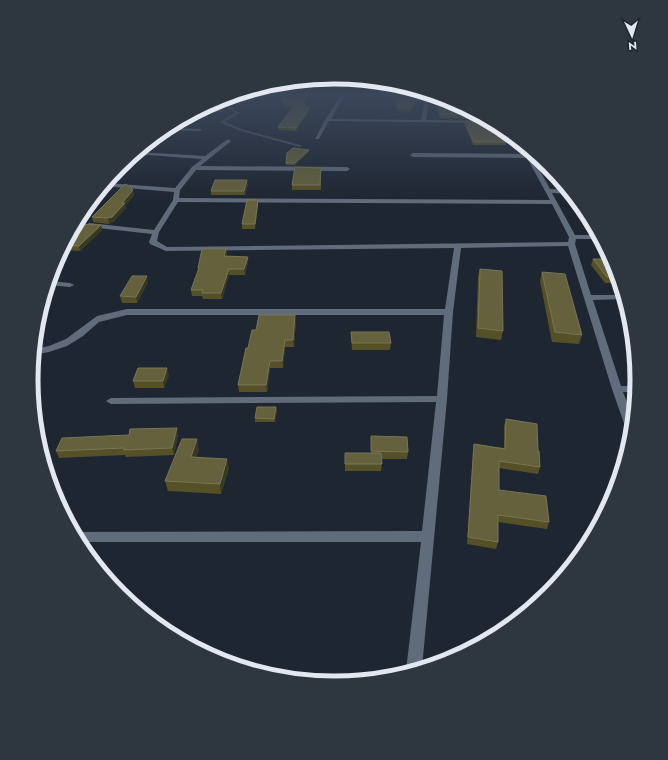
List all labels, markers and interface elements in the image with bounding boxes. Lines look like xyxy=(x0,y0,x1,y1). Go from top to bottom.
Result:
north arrow xyxy=(612,16,652,56)
text: N xyxy=(628,38,638,54)

